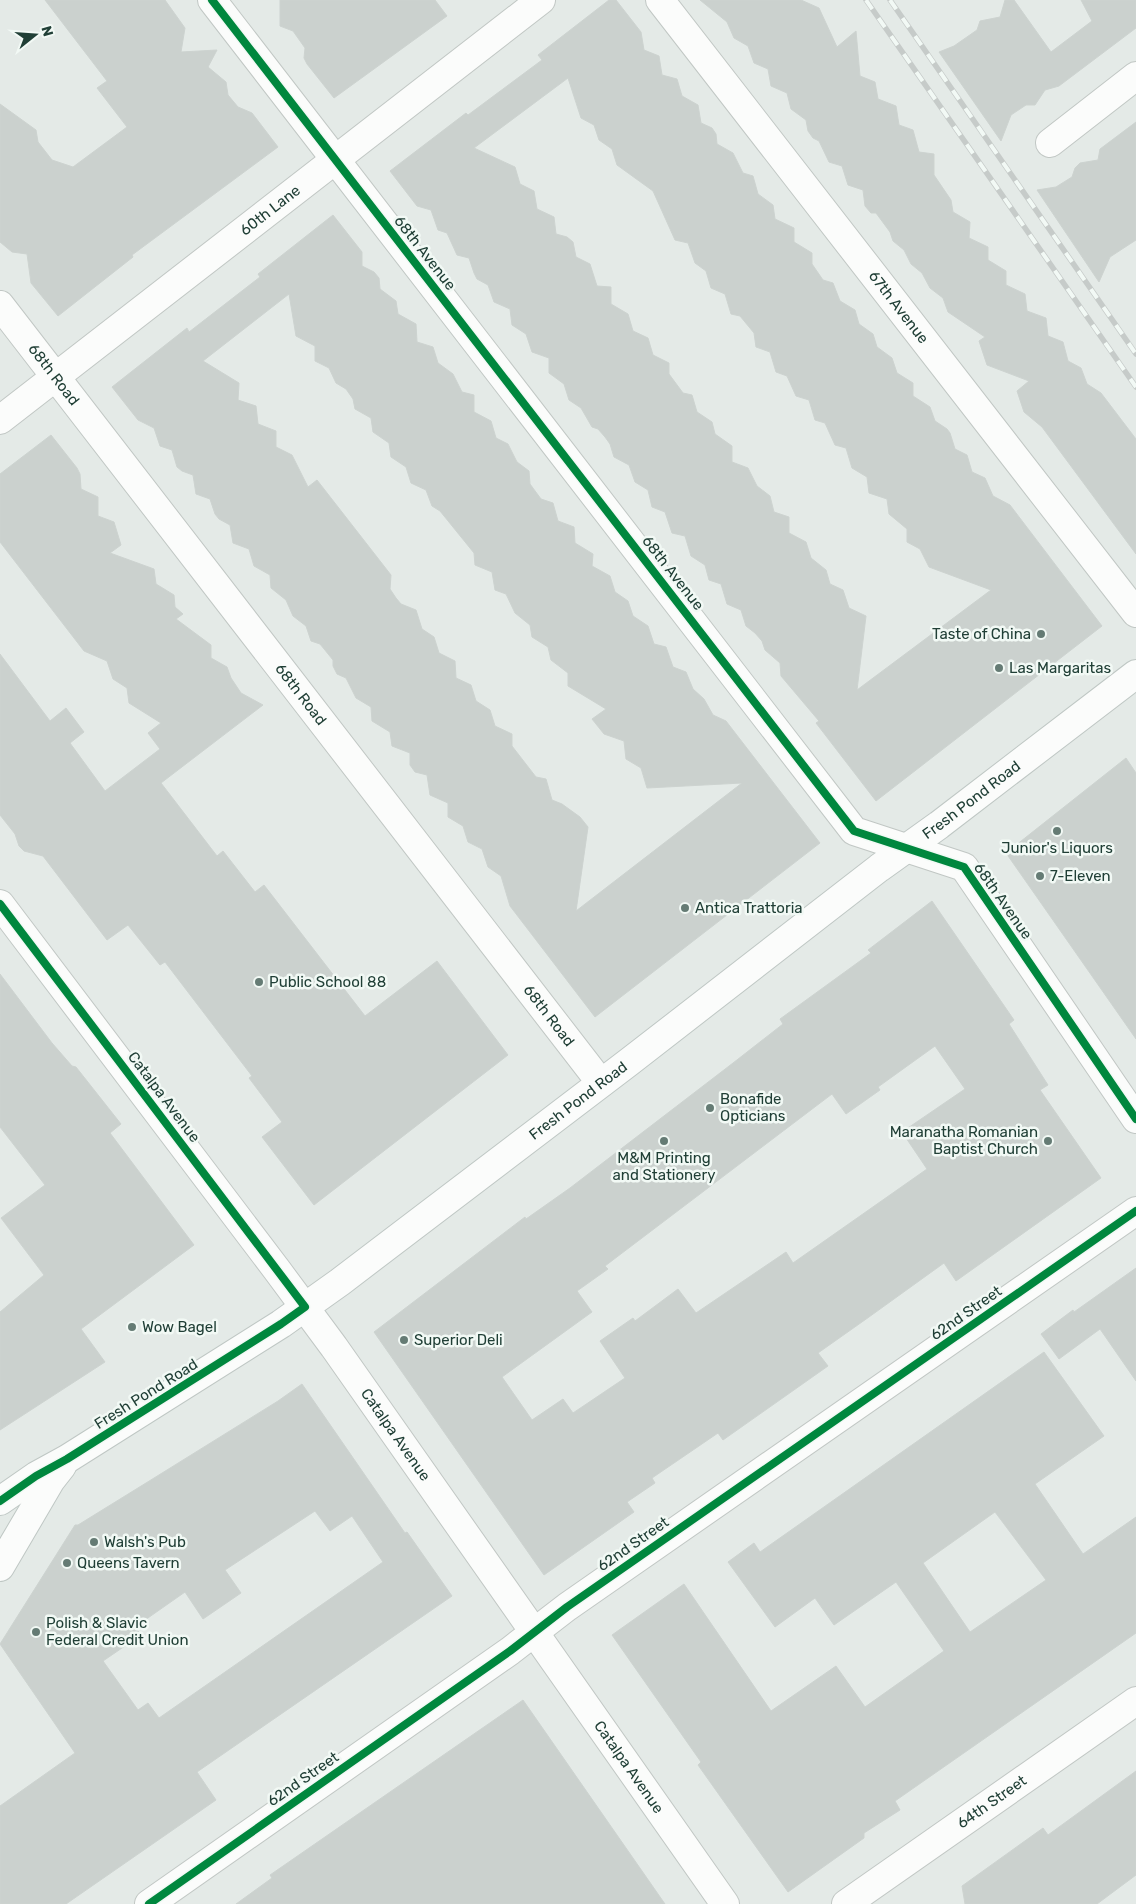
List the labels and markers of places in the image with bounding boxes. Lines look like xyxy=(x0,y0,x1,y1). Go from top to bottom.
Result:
place label: Taste of China xyxy=(932,625,1031,643)
marker: Taste of China xyxy=(1035,628,1047,640)
place label: Las Margaritas xyxy=(1009,659,1111,677)
marker: Las Margaritas xyxy=(993,662,1005,674)
marker: Junior's Liquors xyxy=(1051,825,1063,837)
place label: Junior's Liquors xyxy=(1001,839,1113,857)
place label: 7-Eleven xyxy=(1050,867,1111,885)
marker: 7-Eleven xyxy=(1034,870,1046,882)
place label: Antica Trattoria xyxy=(695,899,803,917)
marker: Antica Trattoria xyxy=(679,902,691,914)
place label: Public School 88 xyxy=(269,973,386,991)
marker: Public School 88 xyxy=(253,976,265,988)
place label: Bonafide Opticians xyxy=(720,1090,786,1125)
marker: Bonafide Opticians xyxy=(704,1102,716,1114)
place label: Maranatha Romanian Baptist Church xyxy=(890,1123,1038,1158)
marker: M&M Printing and Stationery xyxy=(658,1135,670,1147)
marker: Maranatha Romanian Baptist Church xyxy=(1042,1135,1054,1147)
place label: M&M Printing and Stationery xyxy=(613,1149,715,1184)
place label: Wow Bagel xyxy=(142,1318,217,1336)
marker: Wow Bagel xyxy=(126,1321,138,1333)
place label: Superior Deli xyxy=(414,1331,503,1349)
marker: Superior Deli xyxy=(398,1334,410,1346)
place label: Walsh's Pub xyxy=(104,1533,186,1551)
marker: Walsh's Pub xyxy=(88,1536,100,1548)
place label: Queens Tavern xyxy=(77,1554,180,1572)
marker: Queens Tavern xyxy=(61,1557,73,1569)
place label: Polish & Slavic Federal Credit Union xyxy=(46,1614,188,1649)
marker: Polish & Slavic Federal Credit Union xyxy=(30,1626,42,1638)

